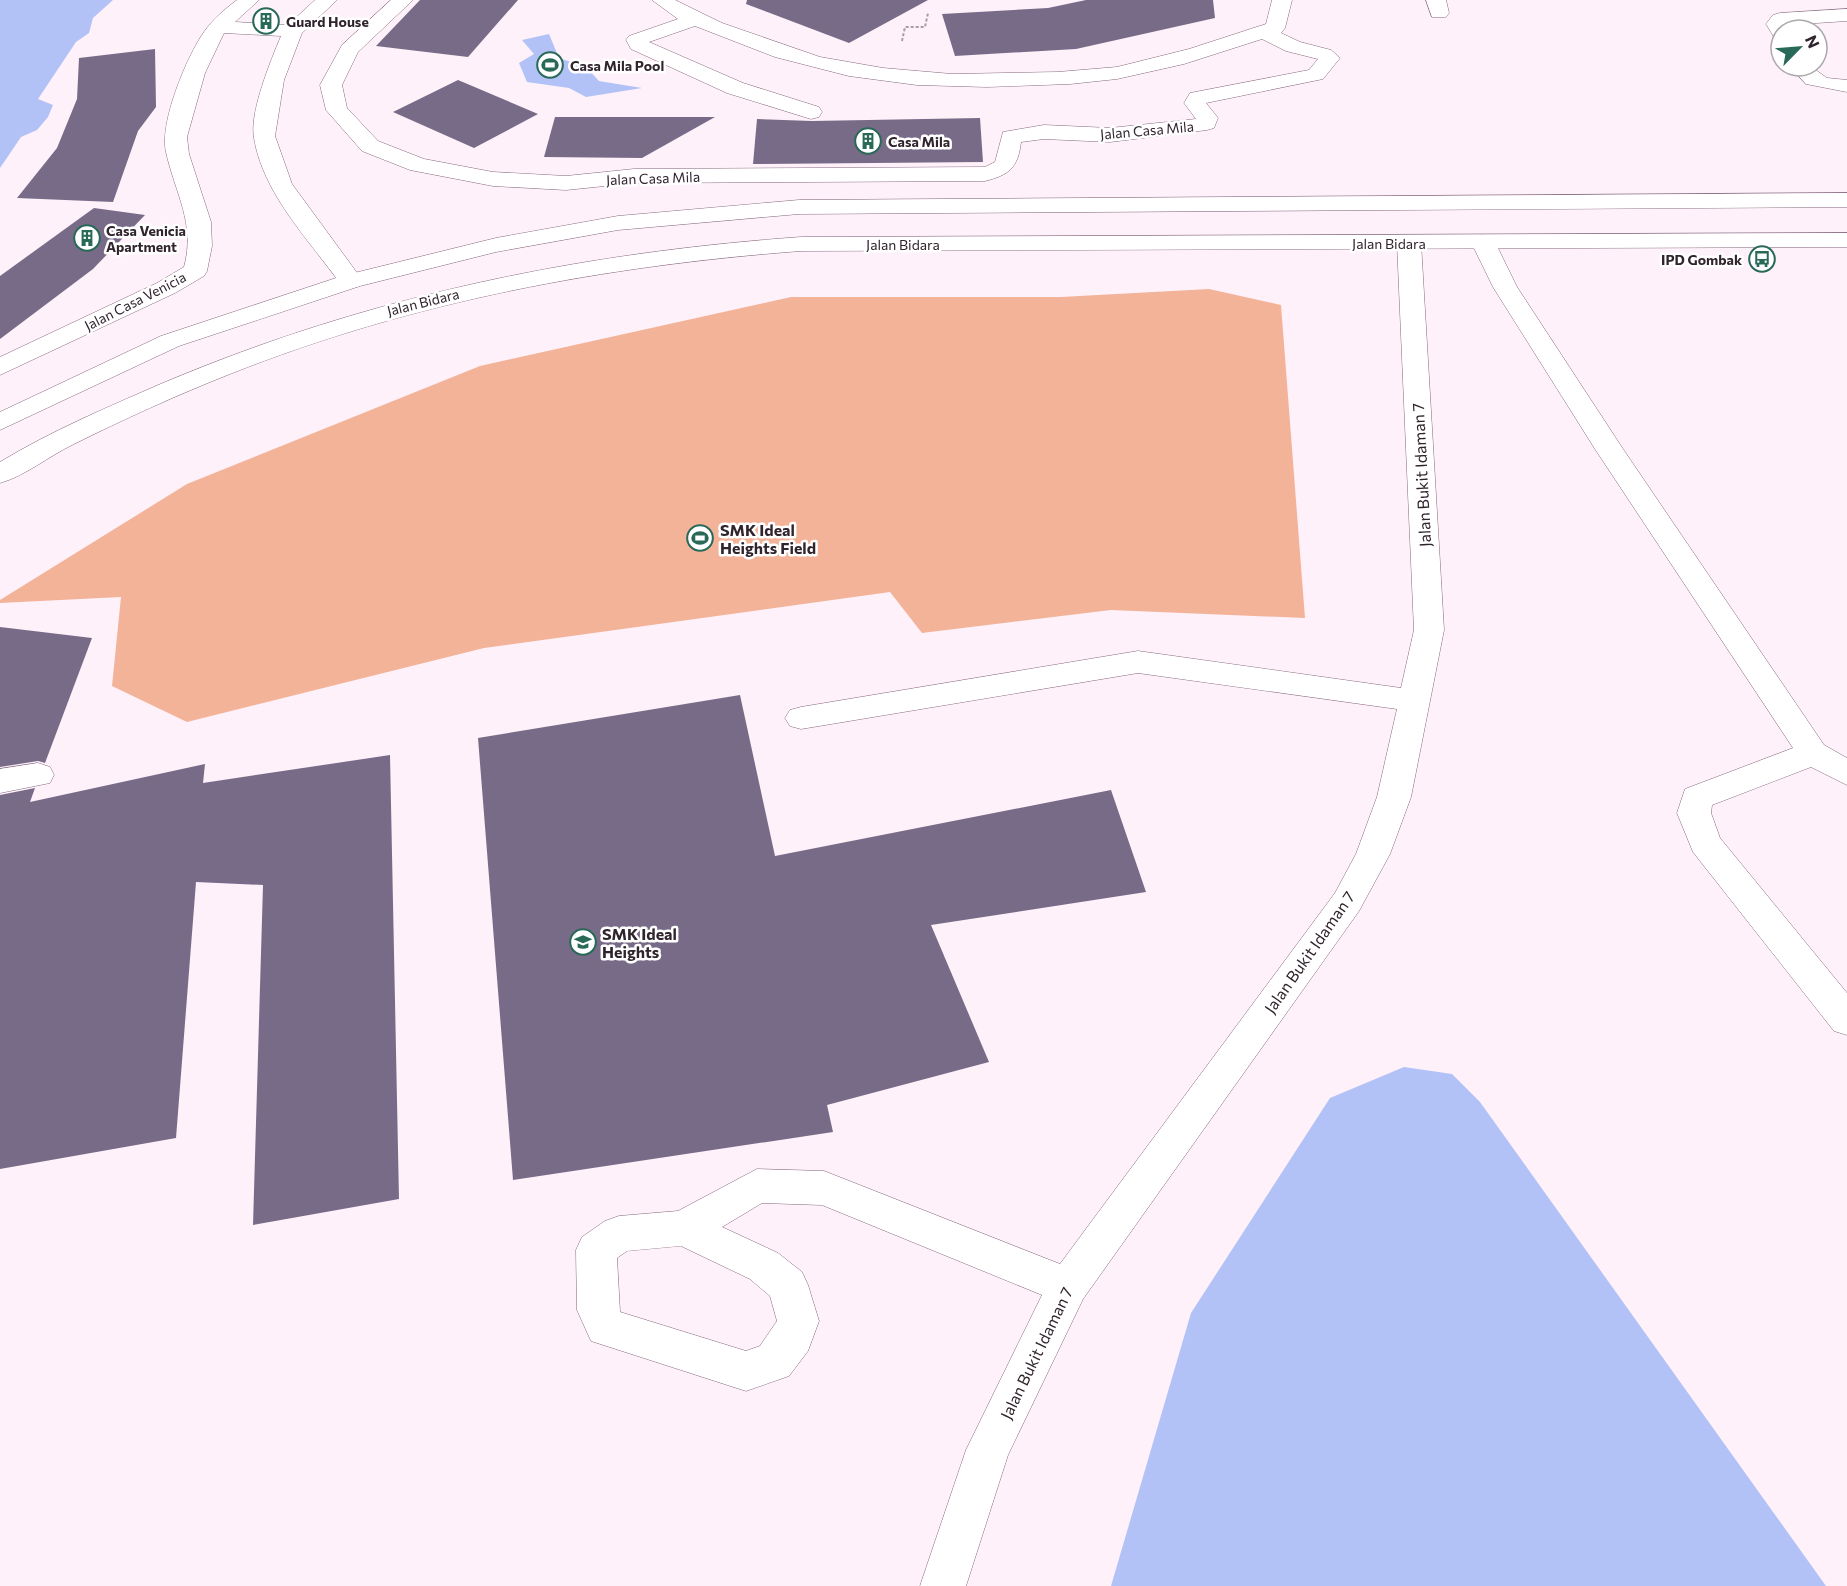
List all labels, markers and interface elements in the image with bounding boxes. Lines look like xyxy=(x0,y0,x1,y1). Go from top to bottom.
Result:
building icon: Guard House xyxy=(251,6,281,36)
place label: Guard House xyxy=(286,13,369,30)
north arrow xyxy=(1769,18,1829,78)
text: N xyxy=(1802,32,1824,51)
sports icon: Casa Mila Pool xyxy=(535,50,565,80)
place label: Casa Mila Pool xyxy=(570,57,664,74)
street label: Jalan Casa Mila xyxy=(1099,117,1195,143)
building icon: Casa Mila xyxy=(853,126,883,156)
place label: Casa Mila xyxy=(888,133,950,150)
street label: Jalan Casa Mila xyxy=(606,168,700,188)
place label: Casa Venicia Apartment xyxy=(106,222,186,255)
building icon: Casa Venicia Apartment xyxy=(72,223,102,253)
street label: Jalan Bidara xyxy=(1352,235,1426,252)
street label: Jalan Bidara xyxy=(866,236,940,253)
bus stop icon: IPD Gombak xyxy=(1747,244,1777,274)
place label: IPD Gombak xyxy=(1661,251,1742,268)
street label: Jalan Casa Venicia xyxy=(81,268,189,334)
street label: Jalan Bidara xyxy=(385,285,461,319)
street label: Jalan Bukit Idaman 7 xyxy=(1408,402,1434,548)
place label: SMK Ideal Heights Field xyxy=(720,520,816,557)
sports icon: SMK Ideal Heights Field xyxy=(685,523,715,553)
street label: Jalan Bukit Idaman 7 xyxy=(1260,887,1358,1017)
place label: SMK Ideal Heights xyxy=(602,924,677,961)
school or university icon: SMK Ideal Heights xyxy=(568,927,598,957)
street label: Jalan Bukit Idaman 7 xyxy=(996,1284,1076,1422)

